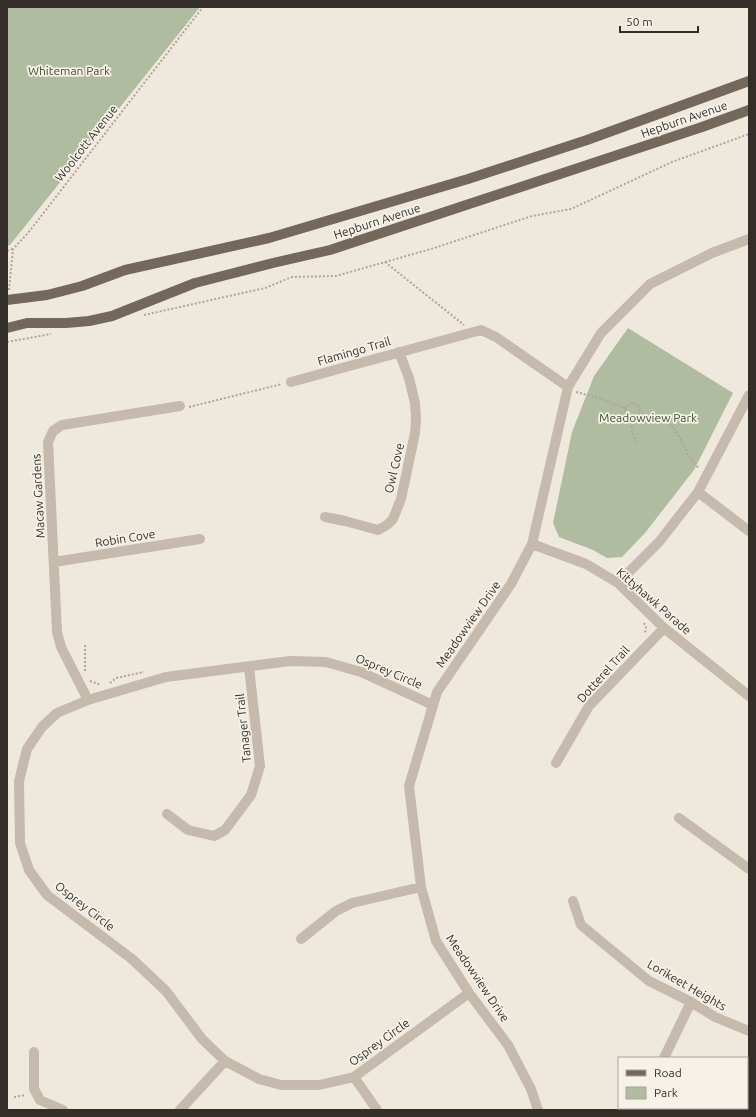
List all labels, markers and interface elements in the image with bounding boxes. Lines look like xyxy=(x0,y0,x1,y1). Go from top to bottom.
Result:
scale bar xyxy=(620,8,698,34)
text: 50 m xyxy=(626,15,653,28)
park label: Whiteman Park xyxy=(28,64,110,77)
street label: Hepburn Avenue xyxy=(639,98,729,140)
street label: Woolcott Avenue xyxy=(52,102,120,184)
street label: Hepburn Avenue xyxy=(332,201,422,241)
street label: Flamingo Trail xyxy=(316,334,392,368)
park label: Meadowview Park xyxy=(599,411,697,424)
street label: Owl Cove xyxy=(382,442,406,494)
street label: Macaw Gardens xyxy=(29,453,47,539)
street label: Robin Cove xyxy=(94,527,156,549)
street label: Kittyhawk Parade xyxy=(614,565,694,637)
street label: Meadowview Drive xyxy=(433,578,503,670)
street label: Dotterel Trail xyxy=(574,643,632,705)
street label: Osprey Circle xyxy=(354,651,424,691)
street label: Tanager Trail xyxy=(233,693,253,763)
street label: Osprey Circle xyxy=(53,879,117,933)
street label: Meadowview Drive xyxy=(444,932,512,1024)
street label: Lorikeet Heights xyxy=(645,957,729,1013)
street label: Osprey Circle xyxy=(346,1016,412,1068)
legend xyxy=(618,1057,748,1109)
text: Road xyxy=(654,1066,682,1079)
text: Park xyxy=(654,1086,678,1099)

